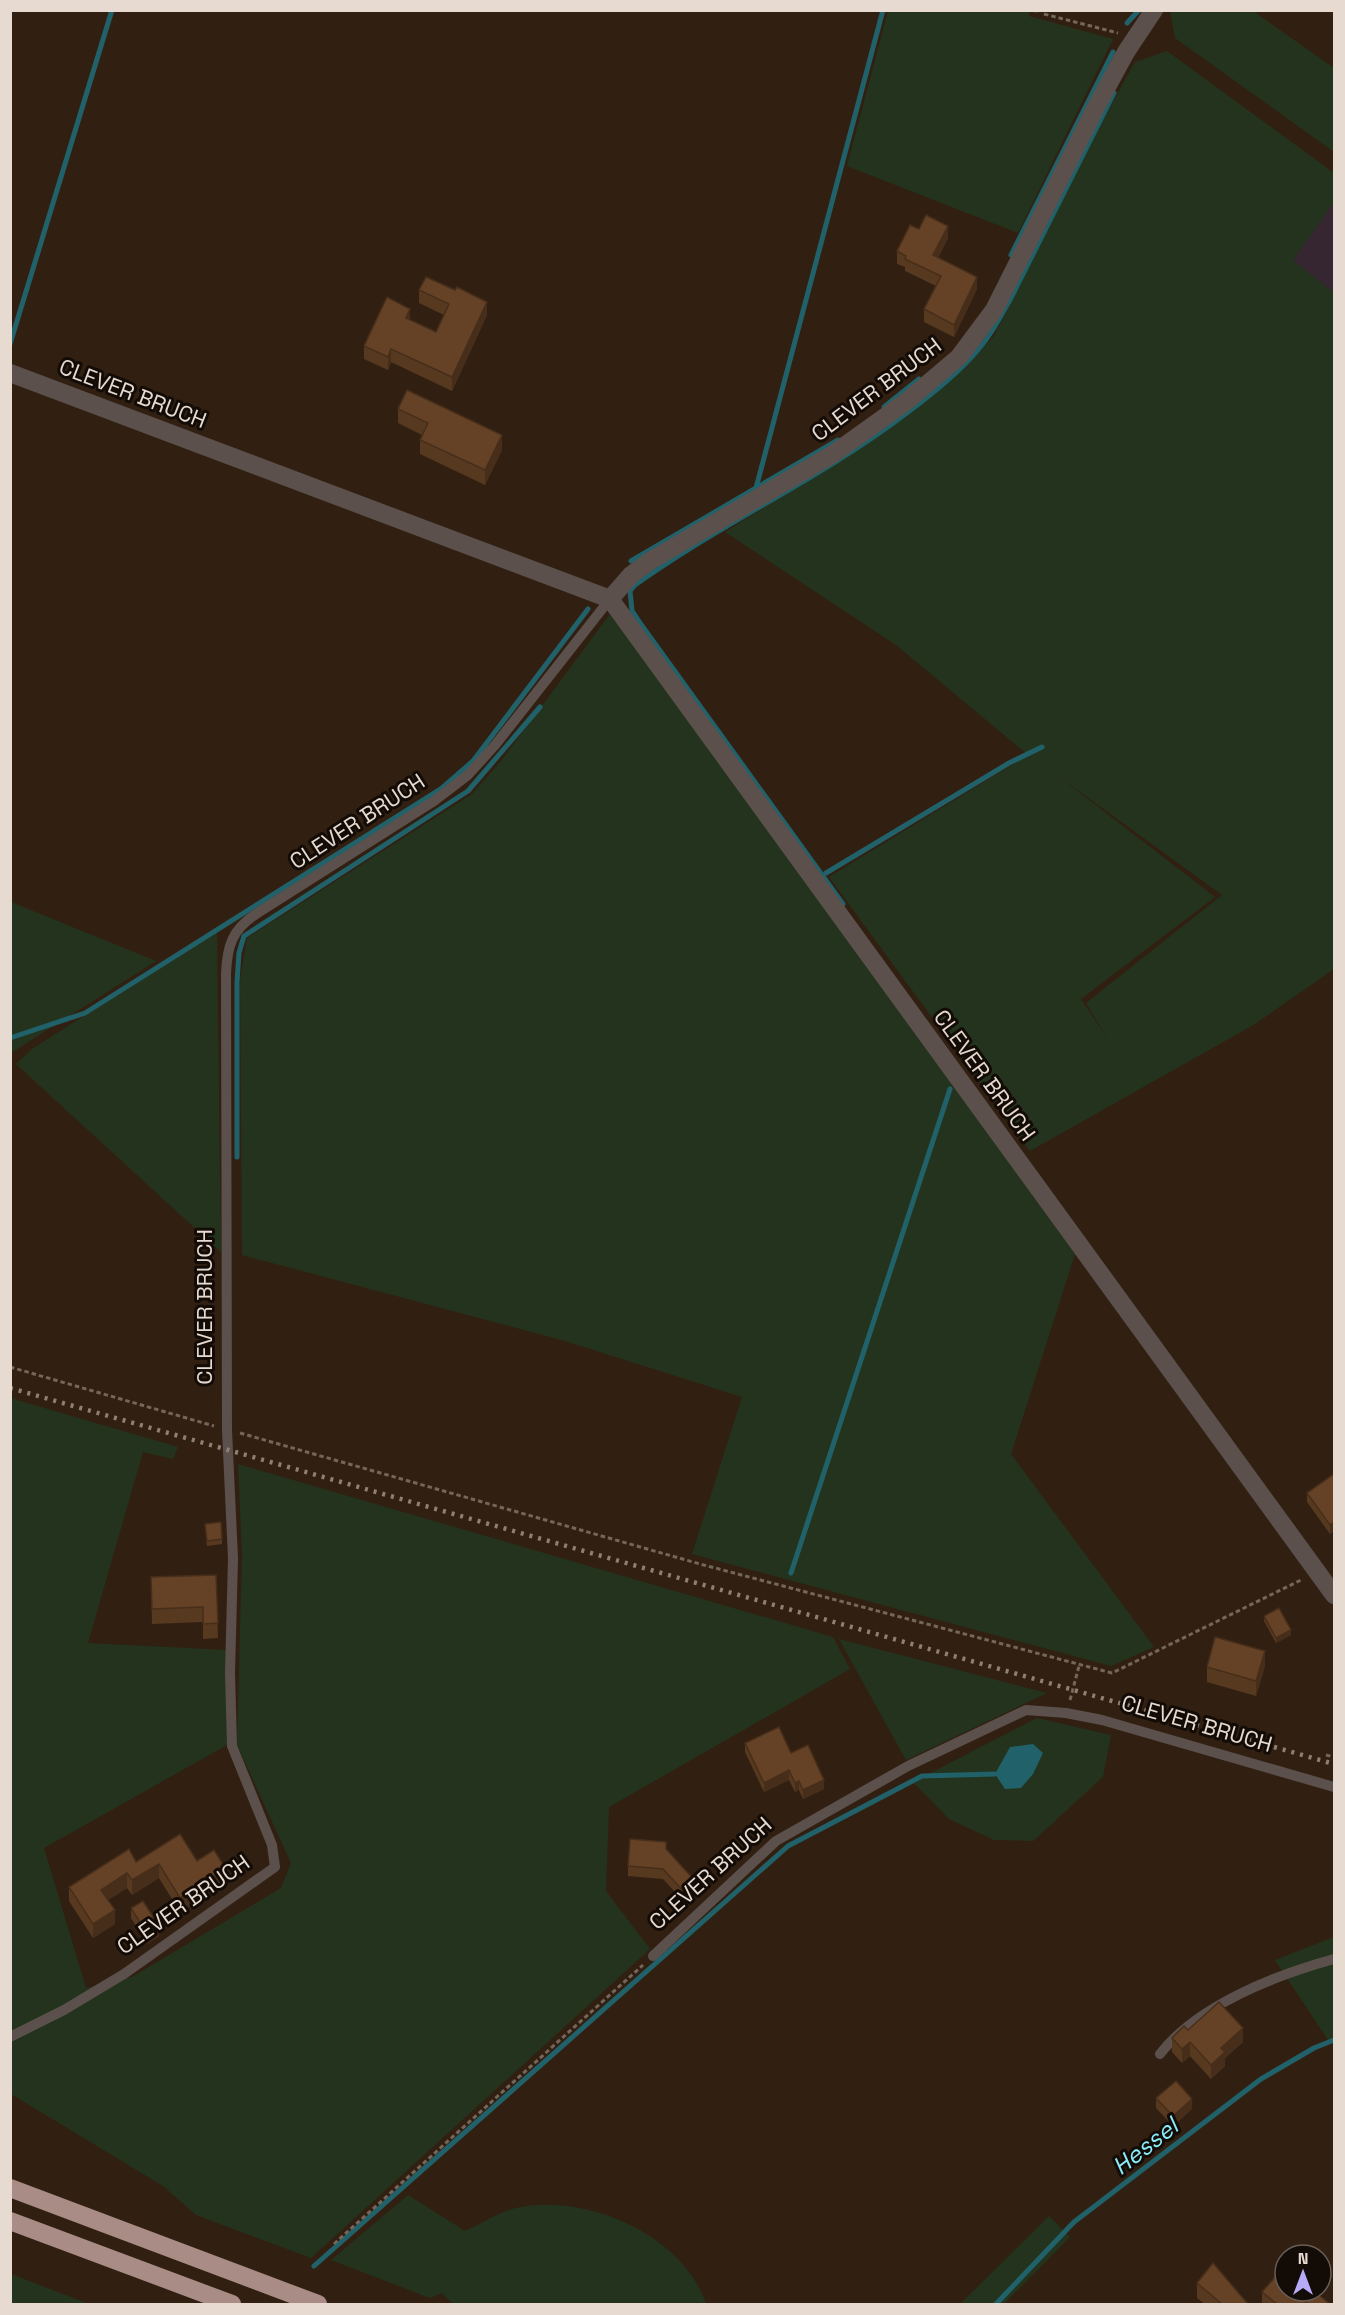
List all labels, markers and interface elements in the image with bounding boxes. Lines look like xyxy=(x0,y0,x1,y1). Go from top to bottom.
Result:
street label: CLEVER BRUCH xyxy=(805,331,947,447)
street label: CLEVER BRUCH xyxy=(55,352,211,434)
street label: CLEVER BRUCH xyxy=(284,767,430,875)
street label: CLEVER BRUCH xyxy=(928,1004,1042,1146)
street label: CLEVER BRUCH xyxy=(190,1229,218,1385)
street label: CLEVER BRUCH xyxy=(1118,1688,1276,1758)
street label: CLEVER BRUCH xyxy=(643,1811,777,1935)
street label: CLEVER BRUCH xyxy=(111,1848,255,1960)
water label: Hessel xyxy=(1106,2109,1187,2181)
north arrow xyxy=(1273,2243,1333,2303)
text: N xyxy=(1298,2248,1308,2269)

